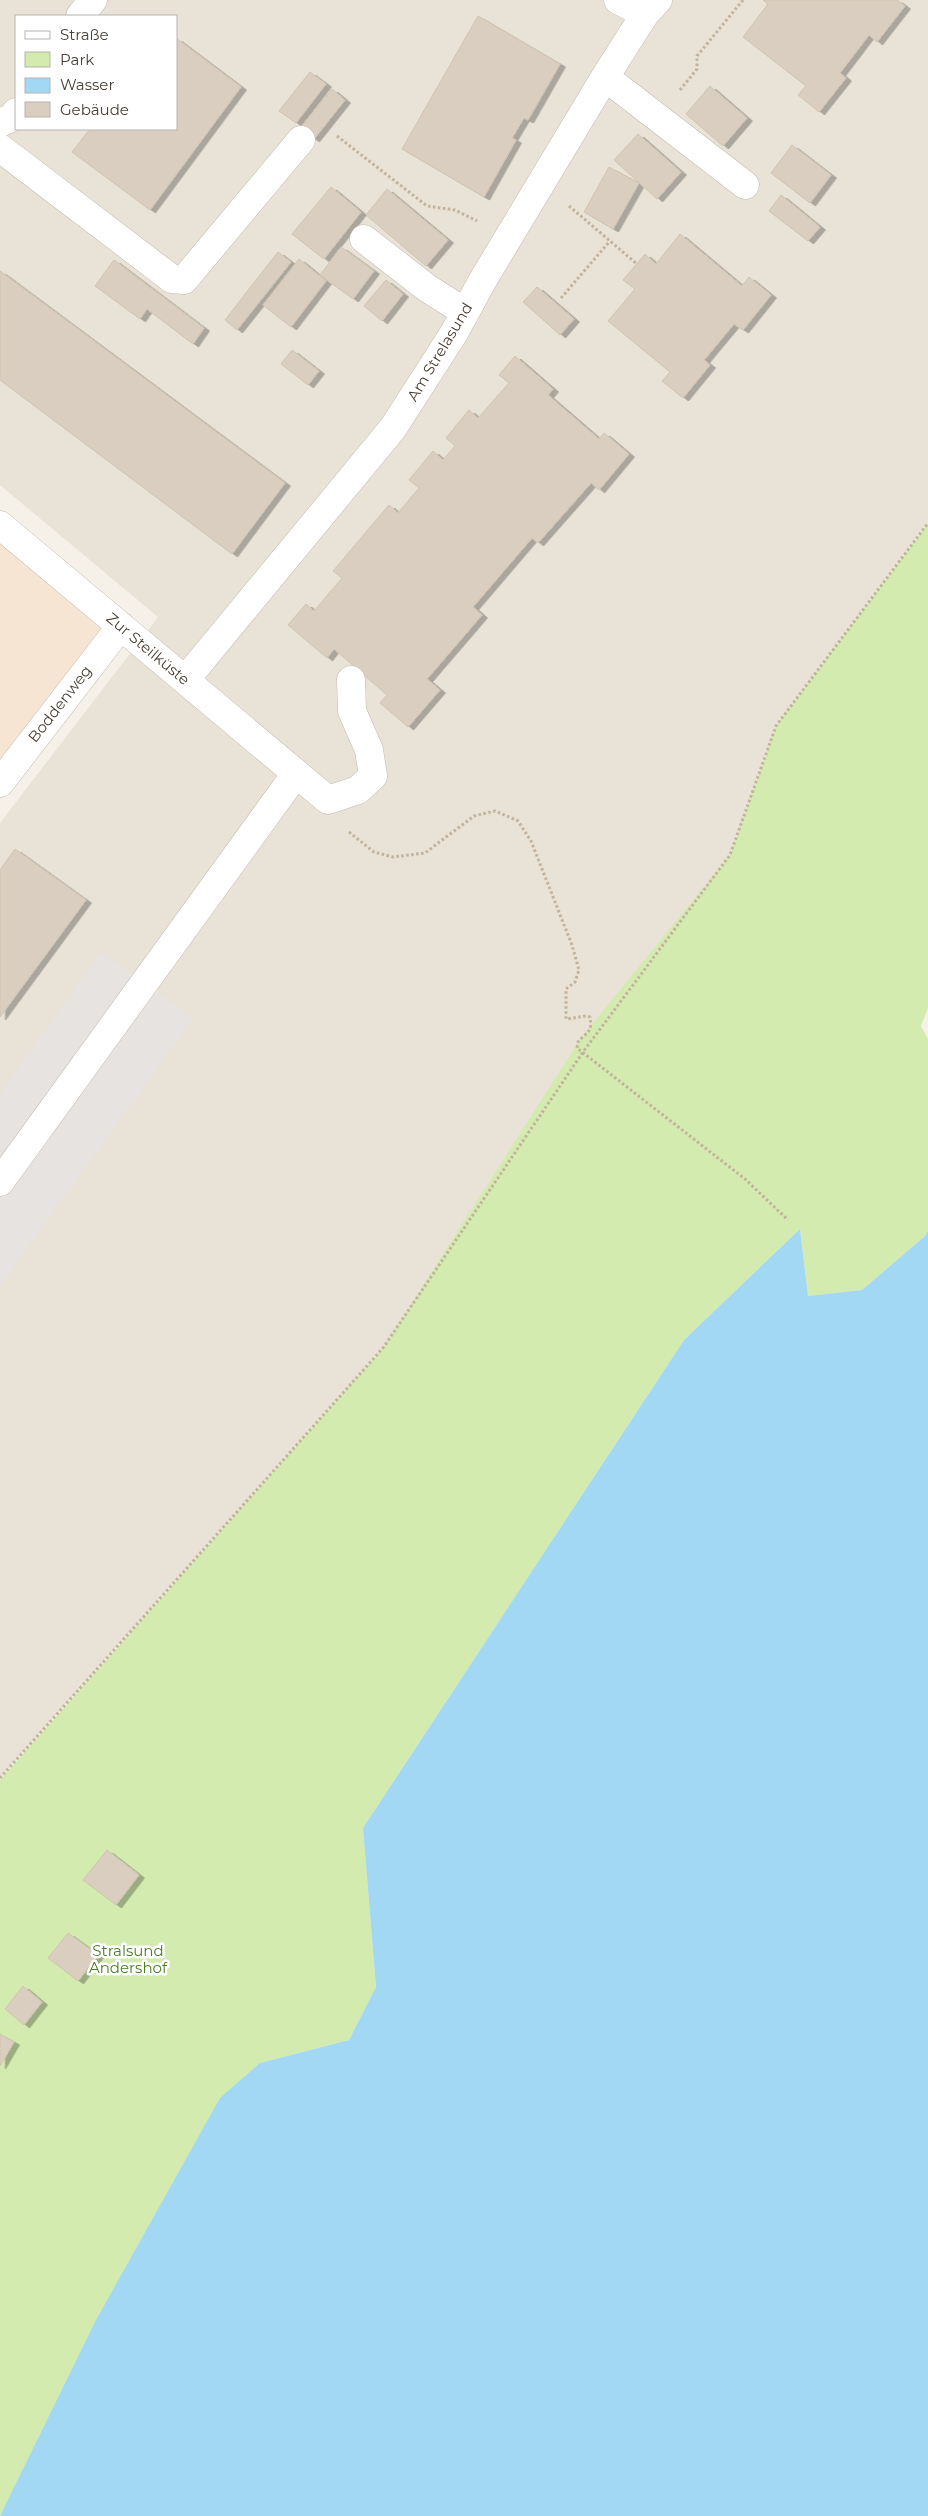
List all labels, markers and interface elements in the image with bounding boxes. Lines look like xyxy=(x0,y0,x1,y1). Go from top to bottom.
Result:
legend xyxy=(15,15,178,130)
text: Straße xyxy=(60,25,109,44)
text: Park xyxy=(60,50,94,69)
text: Wasser xyxy=(60,75,114,94)
text: Gebäude xyxy=(60,100,129,119)
street label: Am Strelasund xyxy=(403,299,476,404)
street label: Zur Steilküste xyxy=(103,608,194,689)
street label: Boddenweg xyxy=(24,661,96,746)
park label: Stralsund Andershof xyxy=(89,1941,168,1977)

